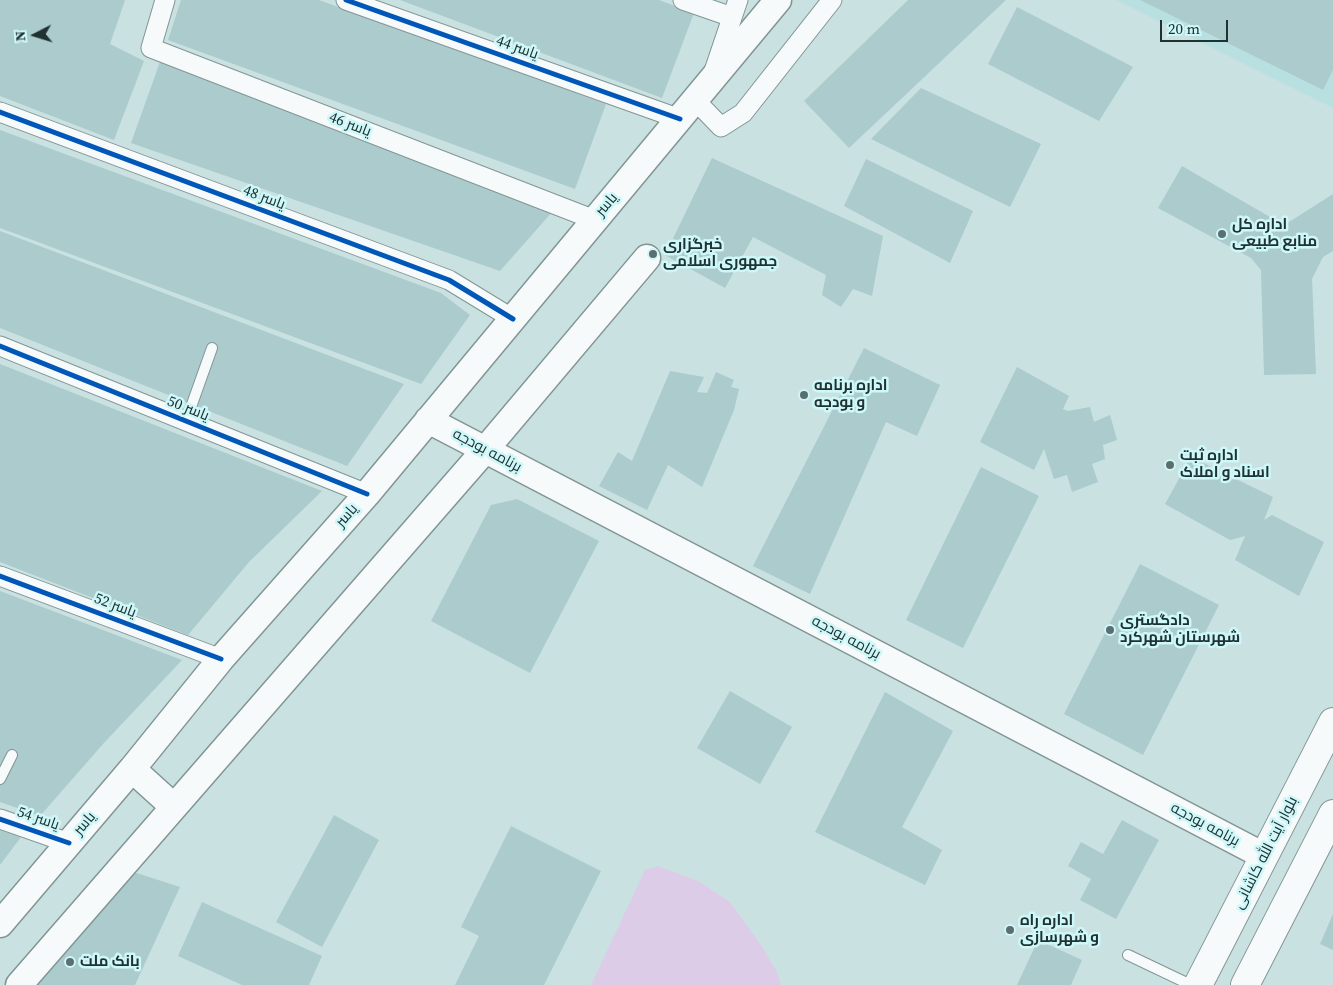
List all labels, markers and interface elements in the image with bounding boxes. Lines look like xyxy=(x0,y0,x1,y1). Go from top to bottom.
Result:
north arrow xyxy=(10,10,60,60)
scale bar xyxy=(1163,10,1230,42)
text: 20 m xyxy=(1168,18,1200,39)
text: N xyxy=(10,30,30,42)
street label: یاسر 44 xyxy=(493,32,541,64)
street label: یاسر 46 xyxy=(326,109,374,141)
street label: یاسر 48 xyxy=(240,182,288,214)
street label: یاسر xyxy=(592,190,622,220)
place label: اداره کل منابع طبیعی xyxy=(1232,216,1317,251)
marker: اداره کل منابع طبیعی xyxy=(1216,228,1228,240)
place label: خبرگزاری جمهوری اسلامی xyxy=(663,236,777,271)
marker: خبرگزاری جمهوری اسلامی xyxy=(647,248,659,260)
place label: اداره برنامه و بودجه xyxy=(814,377,887,412)
marker: اداره برنامه و بودجه xyxy=(798,389,810,401)
street label: یاسر 50 xyxy=(164,392,212,426)
street label: برنامه بودجه xyxy=(449,425,525,477)
place label: اداره ثبت اسناد و املاک xyxy=(1180,447,1270,482)
marker: اداره ثبت اسناد و املاک xyxy=(1164,459,1176,471)
street label: یاسر xyxy=(332,501,362,531)
street label: یاسر 52 xyxy=(91,590,139,622)
street label: برنامه بودجه xyxy=(808,612,884,664)
place label: دادگستری شهرستان شهرکرد xyxy=(1120,612,1240,647)
marker: دادگستری شهرستان شهرکرد xyxy=(1104,624,1116,636)
street label: بلوار آیت الله کاشانی xyxy=(1230,794,1302,912)
street label: برنامه بودجه xyxy=(1167,799,1243,851)
street label: یاسر 54 xyxy=(14,803,62,835)
street label: یاسر xyxy=(70,809,100,839)
place label: اداره راه و شهرسازی xyxy=(1020,912,1099,947)
marker: اداره راه و شهرسازی xyxy=(1004,924,1016,936)
place label: بانک ملت xyxy=(80,953,140,971)
marker: بانک ملت xyxy=(64,956,76,968)

